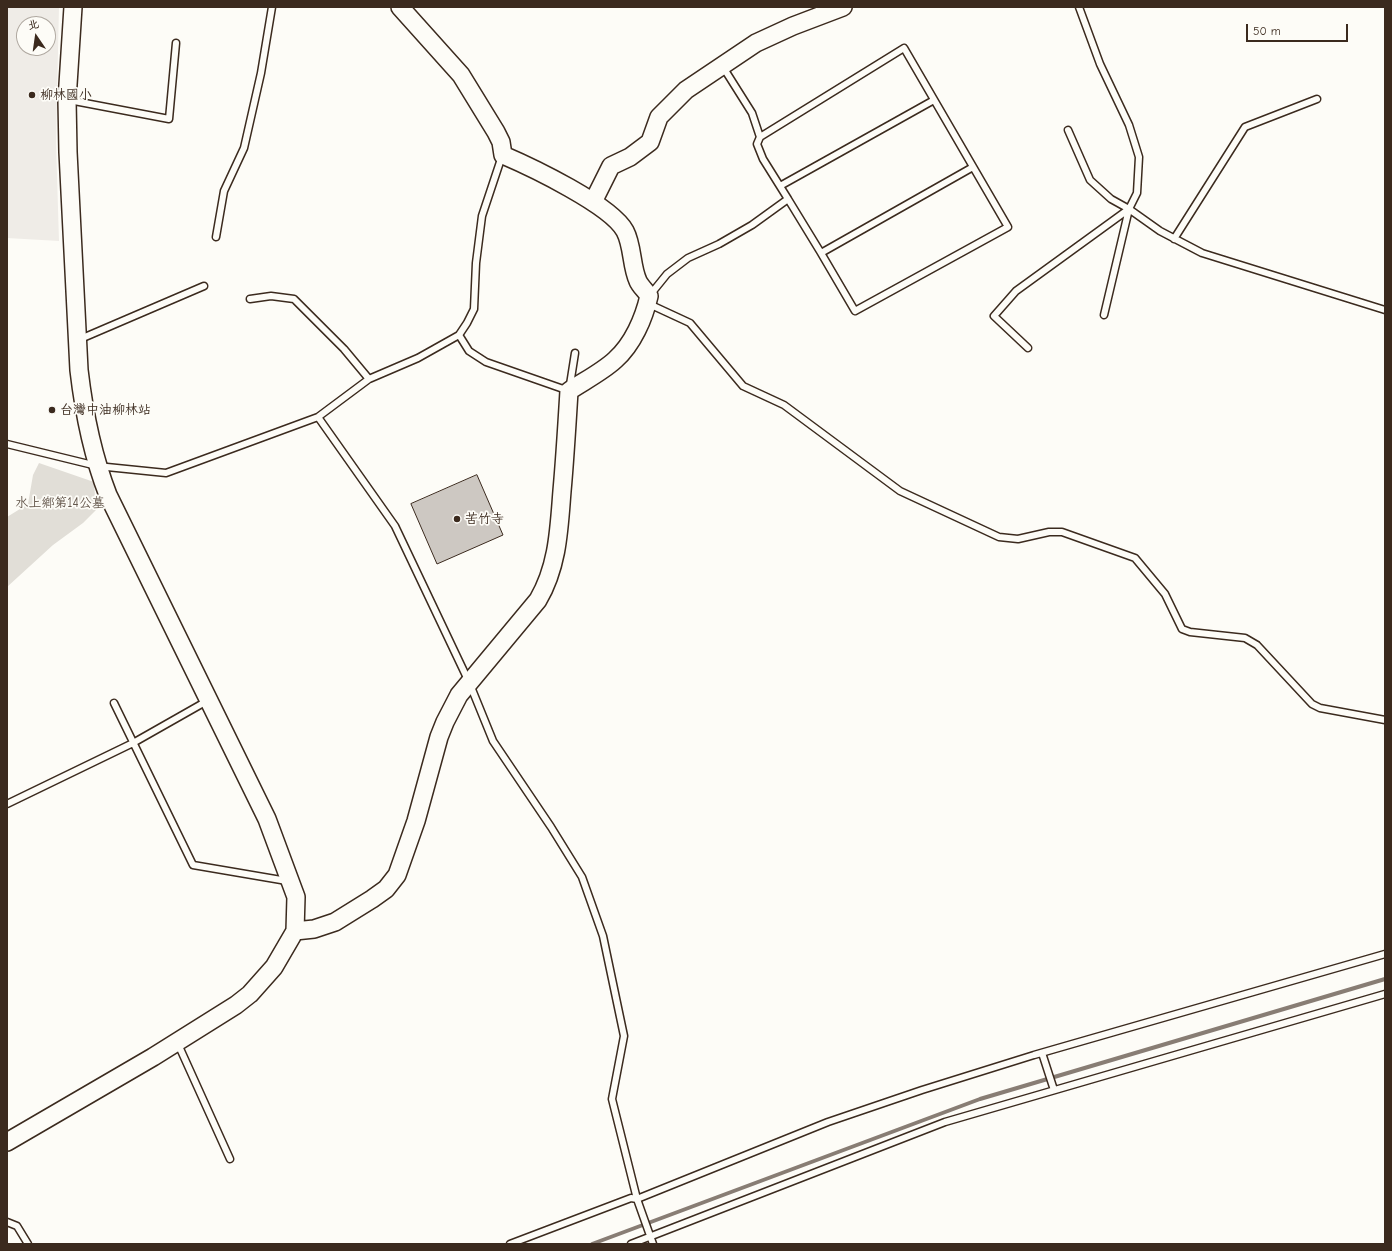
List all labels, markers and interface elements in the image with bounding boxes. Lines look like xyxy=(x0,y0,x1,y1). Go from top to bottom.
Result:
north arrow xyxy=(16,16,56,56)
scale bar xyxy=(1248,16,1350,42)
text: 北 xyxy=(27,17,40,32)
text: 50 m xyxy=(1253,24,1281,38)
place label: 柳林國小 xyxy=(40,87,92,103)
marker: 柳林國小 xyxy=(27,90,37,100)
place label: 台灣中油柳林站 xyxy=(60,402,151,418)
marker: 台灣中油柳林站 xyxy=(47,405,57,415)
park label: 水上鄉第14公墓 xyxy=(15,495,105,511)
place label: 苦竹寺 xyxy=(465,511,504,527)
marker: 苦竹寺 xyxy=(452,514,462,524)

